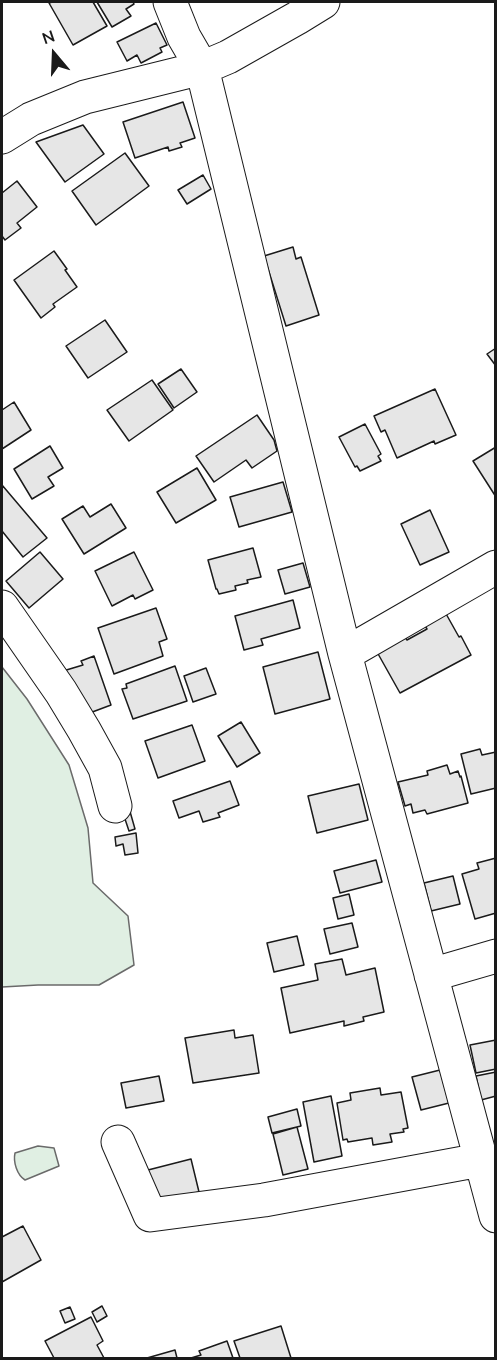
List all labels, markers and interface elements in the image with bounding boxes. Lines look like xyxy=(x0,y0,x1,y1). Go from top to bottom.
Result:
north arrow xyxy=(24,24,84,84)
text: N xyxy=(39,26,57,48)

